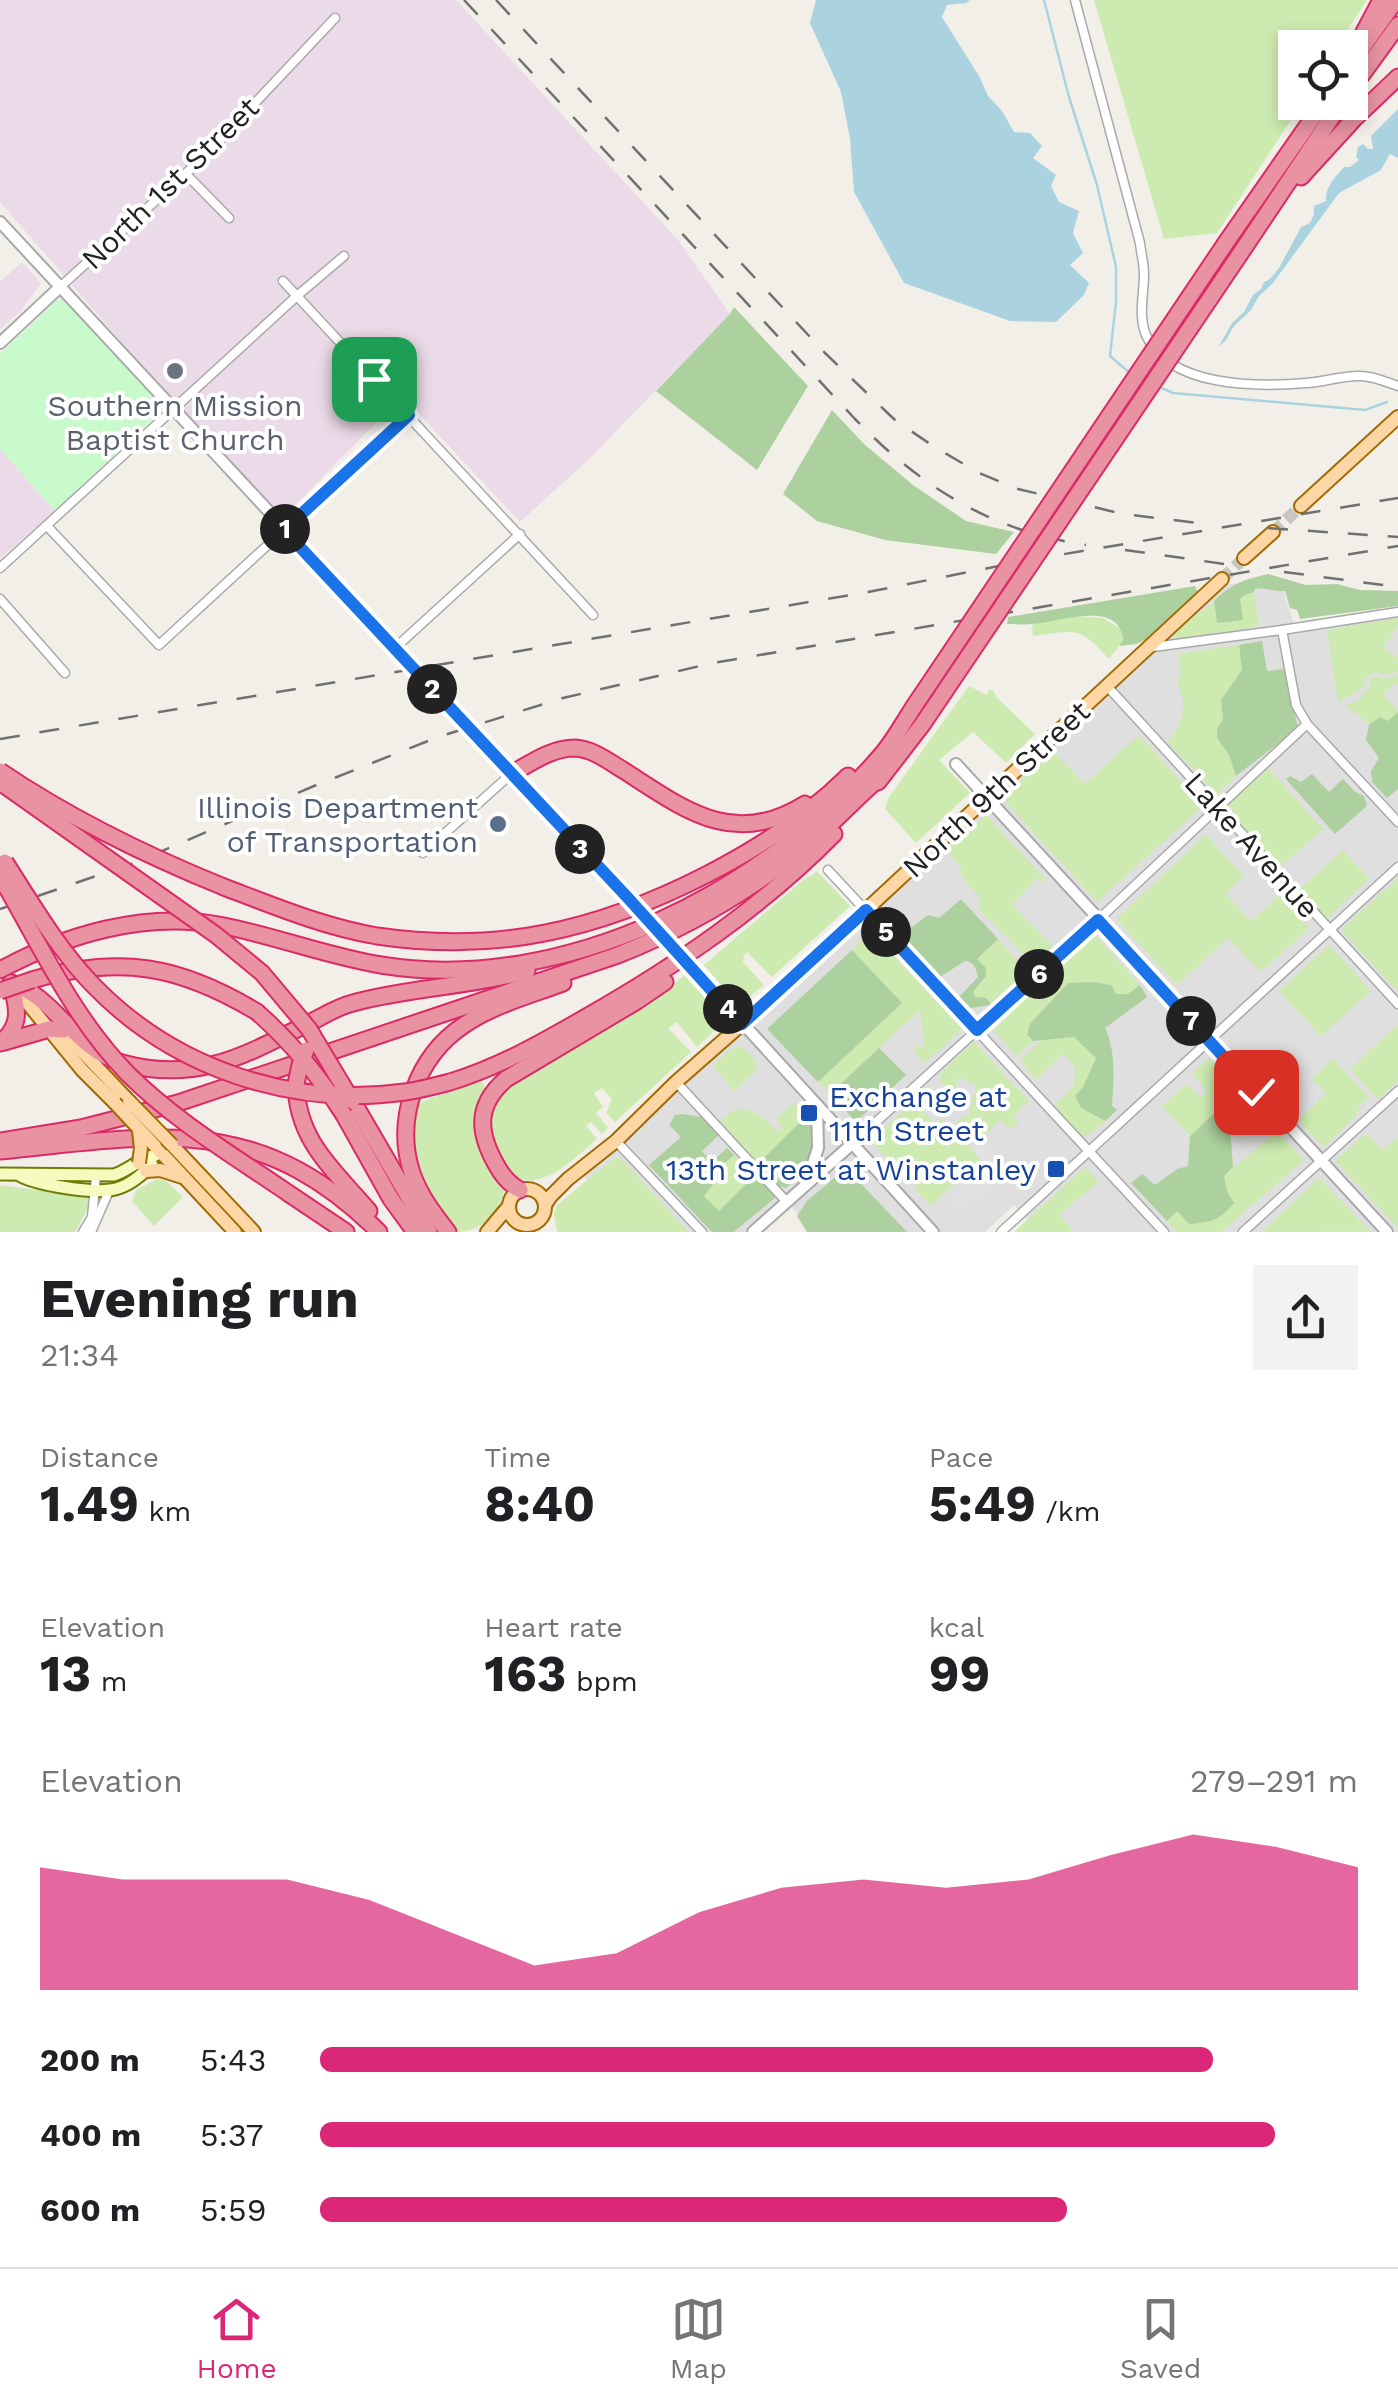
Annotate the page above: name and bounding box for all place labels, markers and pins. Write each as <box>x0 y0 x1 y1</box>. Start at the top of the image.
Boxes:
pin <box>332 337 417 422</box>
marker: Southern Mission Baptist Church <box>164 360 186 382</box>
place label: Southern Mission Baptist Church <box>48 388 303 457</box>
pin: 1 <box>260 504 310 554</box>
pin: 2 <box>407 664 457 714</box>
place label: Illinois Department of Transportation <box>197 790 478 859</box>
marker: Illinois Department of Transportation <box>487 813 509 835</box>
pin: 3 <box>555 824 605 874</box>
pin: 5 <box>861 907 911 957</box>
pin: 6 <box>1014 949 1064 999</box>
pin: 4 <box>703 984 753 1034</box>
pin: 7 <box>1166 996 1216 1046</box>
pin <box>1214 1050 1299 1135</box>
place label: Exchange at 11th Street <box>829 1079 1007 1148</box>
marker: Exchange at 11th Street <box>798 1102 820 1124</box>
place label: 13th Street at Winstanley <box>666 1152 1037 1187</box>
marker: 13th Street at Winstanley <box>1045 1158 1067 1180</box>

